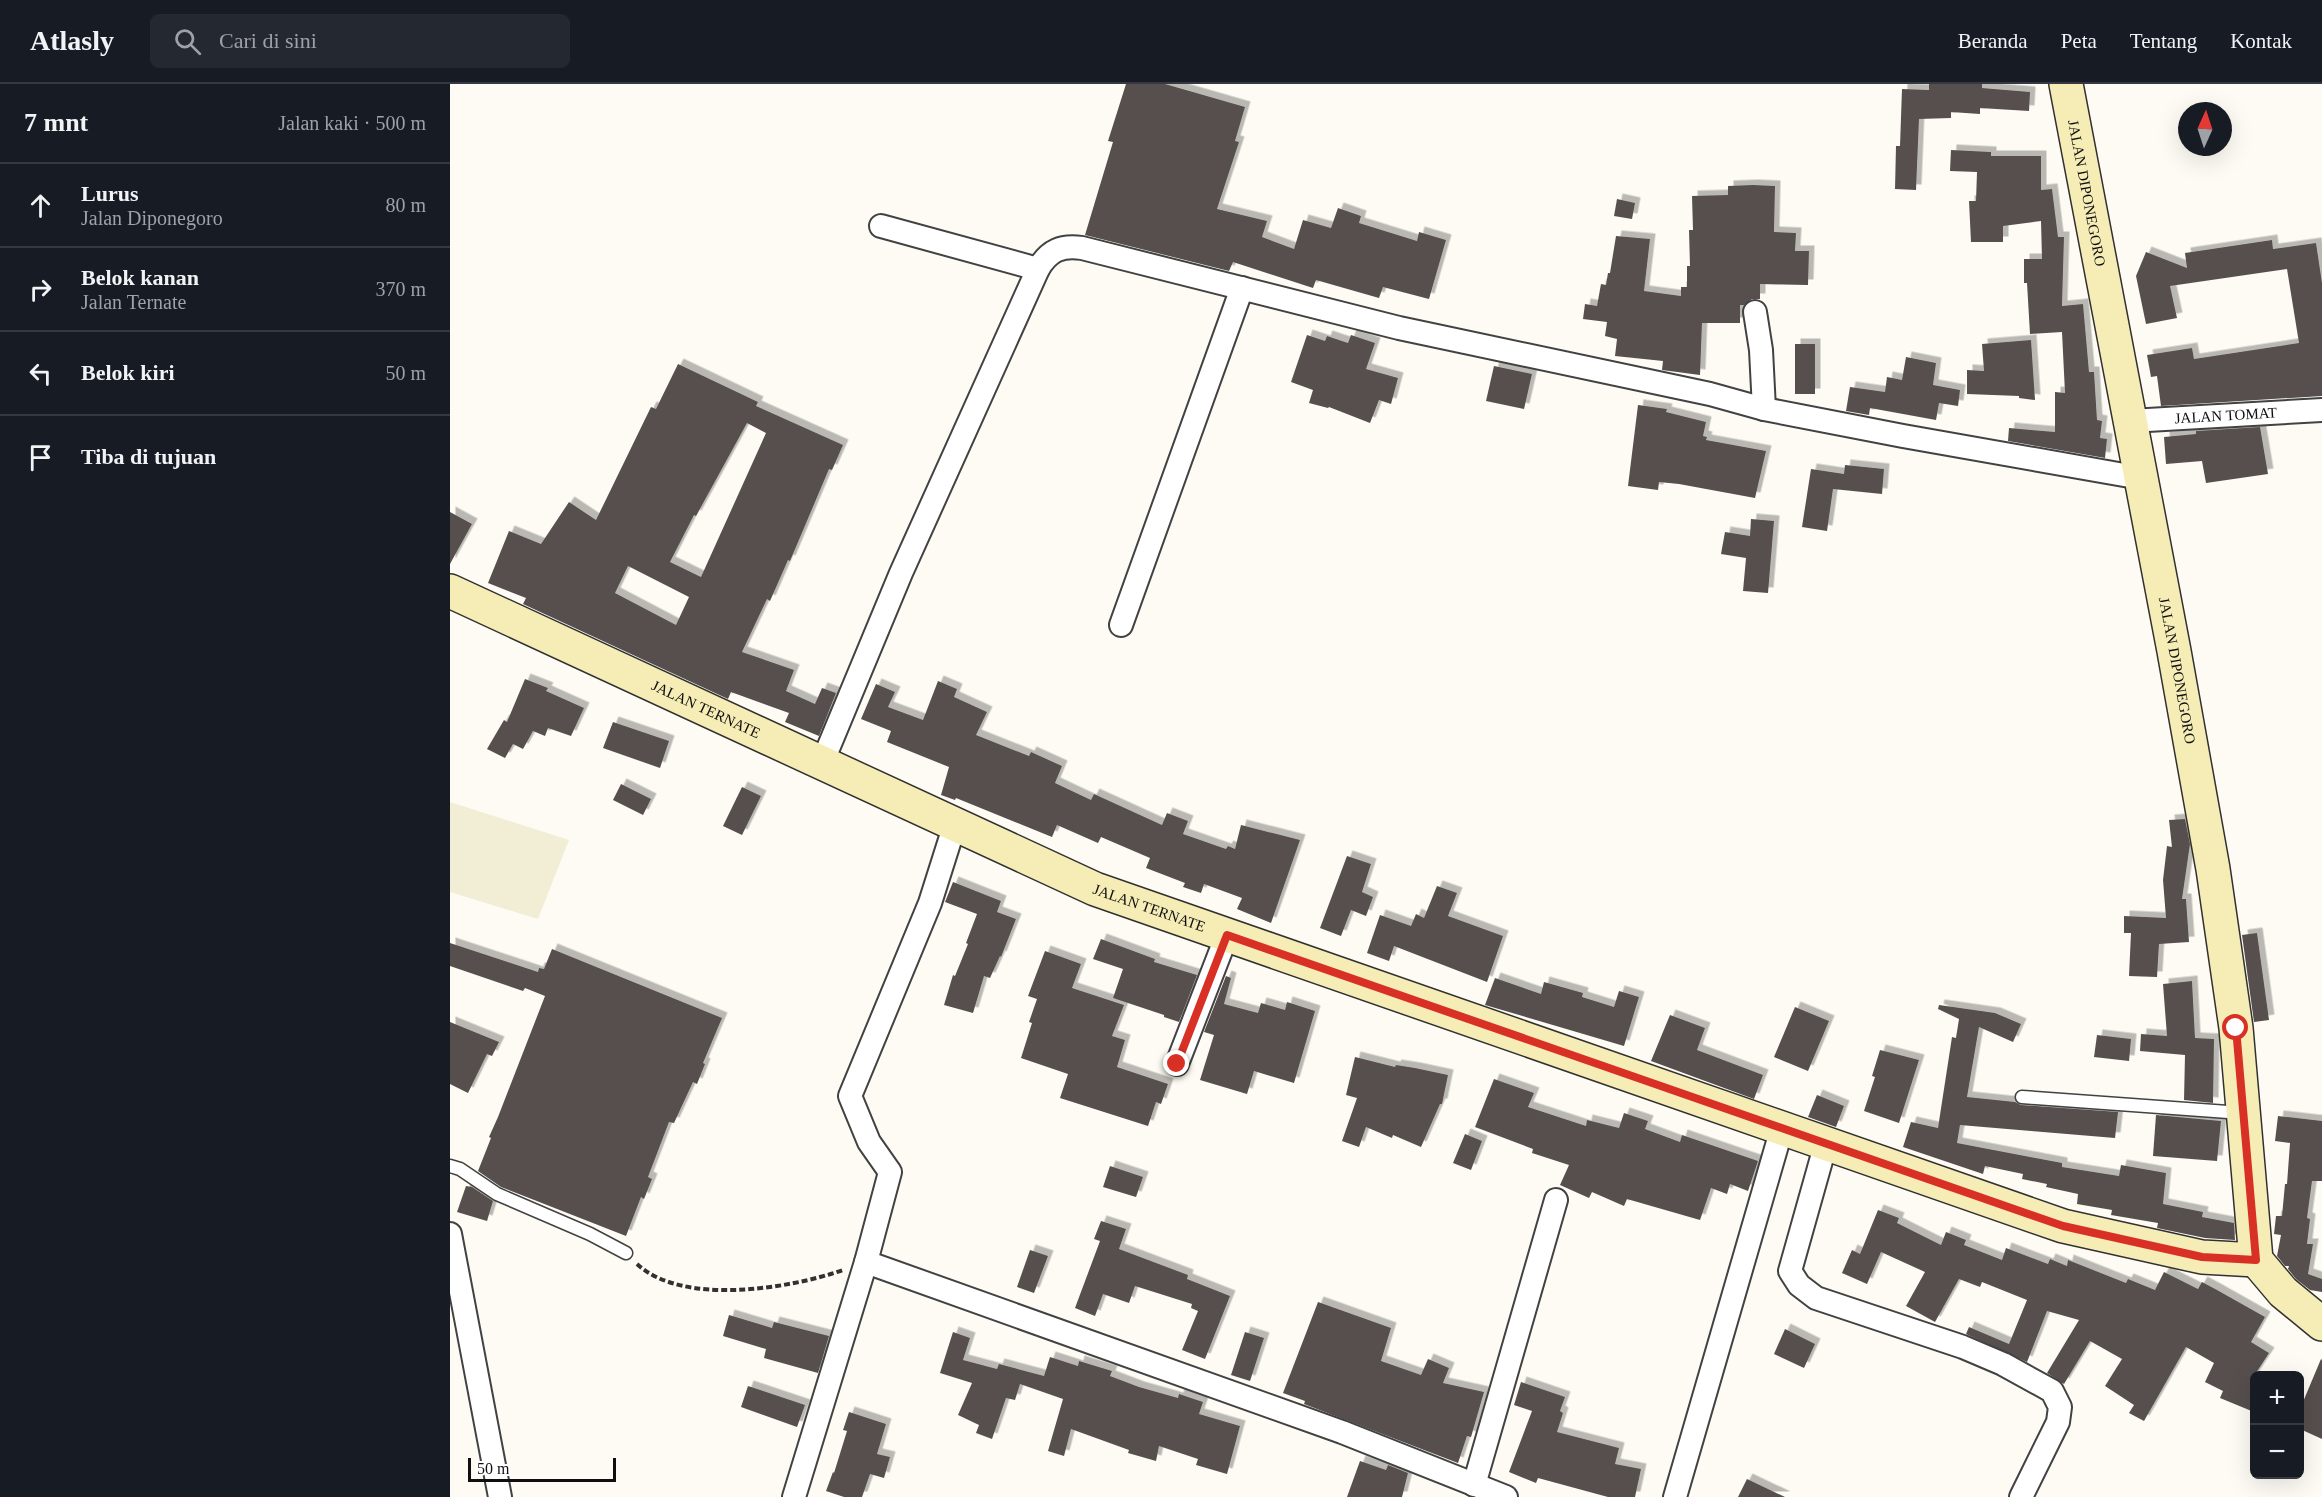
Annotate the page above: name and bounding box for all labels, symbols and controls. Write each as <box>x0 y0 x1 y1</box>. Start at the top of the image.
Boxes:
search box <box>150 14 570 68</box>
text: Atlasly <box>30 25 114 56</box>
icon: search <box>171 25 204 58</box>
text: Cari di sini <box>219 28 317 53</box>
text: Beranda <box>1958 29 2028 53</box>
text: Peta <box>2061 29 2097 53</box>
text: Tentang <box>2130 29 2197 53</box>
text: Kontak <box>2230 29 2292 53</box>
north arrow <box>2178 102 2232 156</box>
text: 7 mnt <box>24 108 88 137</box>
text: Jalan kaki · 500 m <box>278 112 426 134</box>
street label: JALAN DIPONEGORO <box>2065 118 2109 268</box>
text: Lurus <box>81 181 138 206</box>
icon: ahead <box>24 189 57 222</box>
text: 80 m <box>385 194 426 216</box>
text: Jalan Diponegoro <box>81 207 223 229</box>
text: Belok kanan <box>81 265 199 290</box>
icon: right <box>24 273 57 306</box>
text: 370 m <box>375 278 426 300</box>
text: Jalan Ternate <box>81 291 186 313</box>
icon: left <box>24 357 57 390</box>
text: Belok kiri <box>81 360 175 385</box>
text: 50 m <box>385 362 426 384</box>
street label: JALAN TOMAT <box>2174 405 2277 426</box>
icon: arrive <box>24 441 57 474</box>
text: Tiba di tujuan <box>81 444 216 469</box>
street label: JALAN DIPONEGORO <box>2156 596 2199 745</box>
street label: JALAN TERNATE <box>649 677 763 741</box>
street label: JALAN TERNATE <box>1091 881 1208 935</box>
route start <box>2222 1014 2248 1040</box>
route end <box>1163 1050 1189 1076</box>
map controls <box>2250 1371 2304 1479</box>
button: + <box>2250 1371 2304 1425</box>
button: − <box>2250 1425 2304 1479</box>
scale bar <box>468 1455 616 1482</box>
text: 50 m <box>477 1460 509 1477</box>

